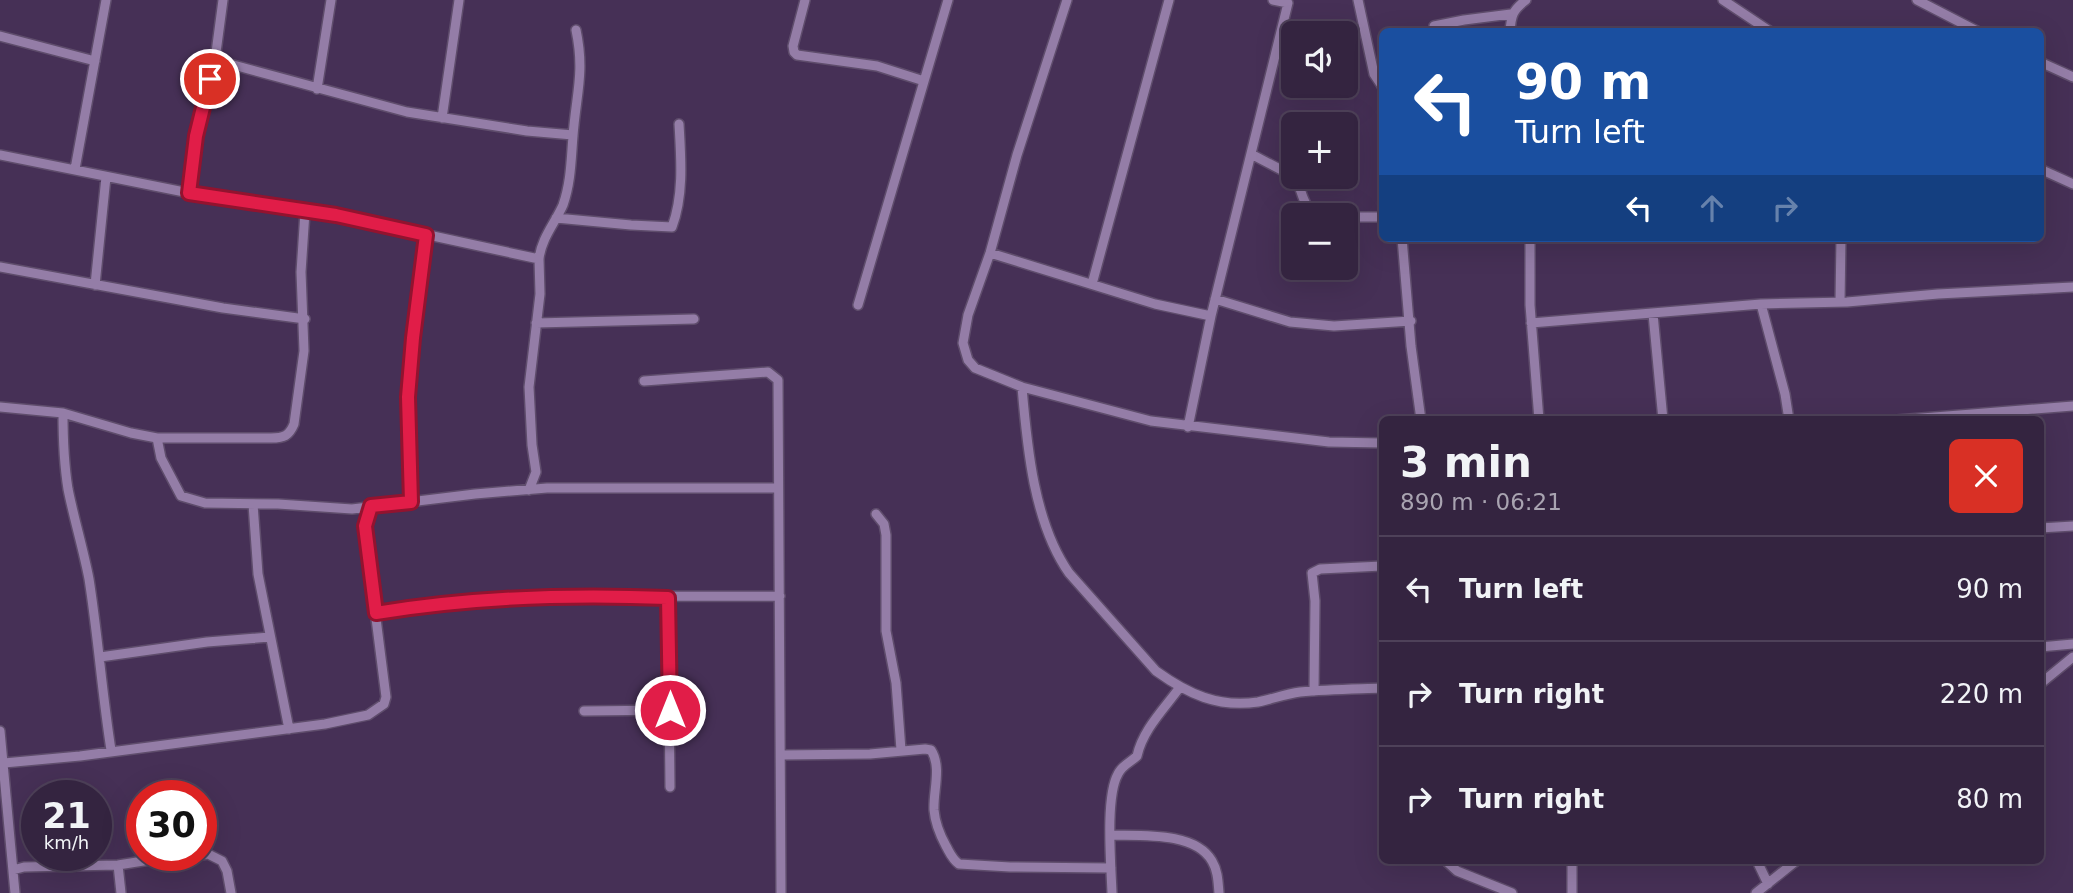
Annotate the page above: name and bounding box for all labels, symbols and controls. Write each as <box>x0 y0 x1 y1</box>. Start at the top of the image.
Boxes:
map controls <box>1281 21 1358 280</box>
button: sound <box>1281 21 1358 98</box>
pin <box>180 49 240 109</box>
text: 90 m <box>1515 54 1651 111</box>
icon: left <box>1400 56 1491 147</box>
icon: arrive <box>191 60 229 98</box>
button: + <box>1281 112 1358 189</box>
text: Turn left <box>1515 113 1645 151</box>
icon: left <box>1620 189 1658 227</box>
icon: ahead <box>1693 189 1731 227</box>
icon: right <box>1766 189 1804 227</box>
button: − <box>1281 203 1358 280</box>
text: 3 min <box>1400 438 1532 487</box>
button: close <box>1949 439 2023 513</box>
text: 890 m · 06:21 <box>1400 489 1562 515</box>
icon: left <box>1400 570 1438 608</box>
text: Turn left <box>1459 574 1583 604</box>
text: 90 m <box>1956 574 2023 604</box>
position arrow <box>633 673 707 747</box>
icon: right <box>1400 675 1438 713</box>
text: Turn right <box>1459 679 1604 709</box>
text: 220 m <box>1940 679 2023 709</box>
speed limit sign: 30 <box>126 780 217 871</box>
icon: right <box>1400 780 1438 818</box>
text: Turn right <box>1459 784 1604 814</box>
text: 80 m <box>1956 784 2023 814</box>
text: 21 <box>42 796 91 836</box>
text: km/h <box>44 832 89 853</box>

